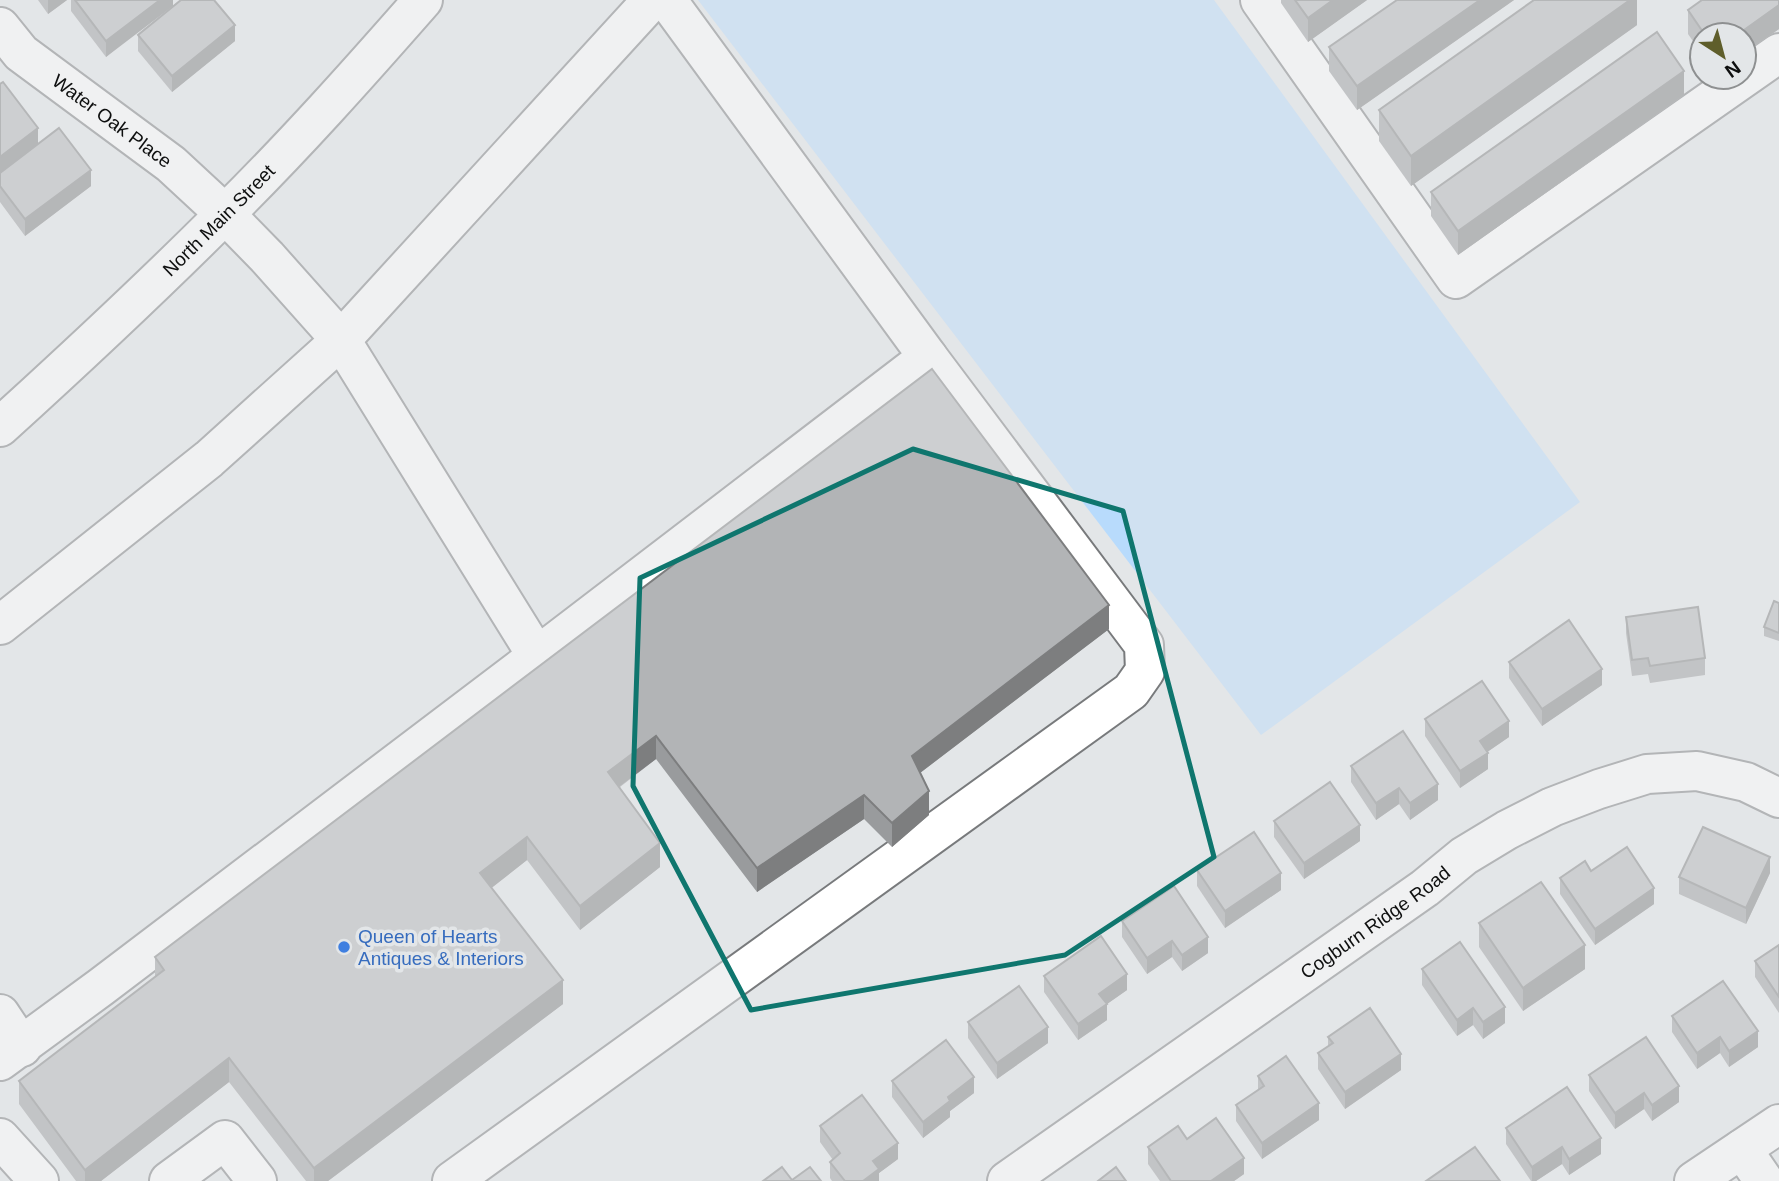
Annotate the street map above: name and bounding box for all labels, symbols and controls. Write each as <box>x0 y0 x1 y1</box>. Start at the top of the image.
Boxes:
north arrow <box>1688 21 1758 91</box>
text: N <box>1721 57 1744 82</box>
street label: Water Oak Place <box>49 70 176 172</box>
street label: North Main Street <box>158 159 279 280</box>
street label: Cogburn Ridge Road <box>1296 862 1454 983</box>
place label: Queen of Hearts Antiques & Interiors <box>358 926 524 969</box>
marker: Queen of Hearts Antiques & Interiors <box>336 939 352 955</box>

